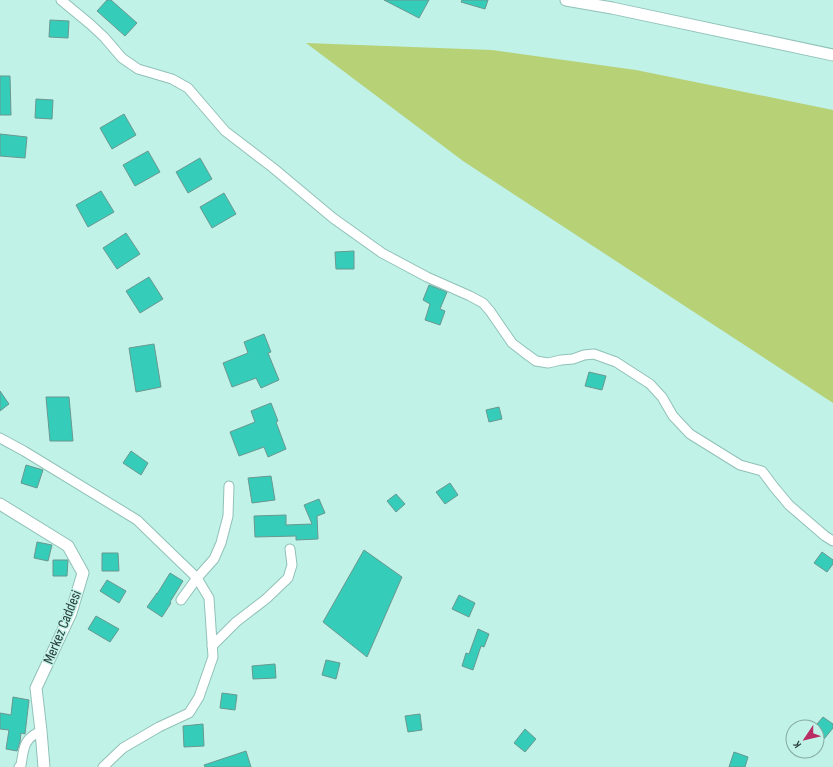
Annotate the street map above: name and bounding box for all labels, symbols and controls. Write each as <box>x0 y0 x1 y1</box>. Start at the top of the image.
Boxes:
street label: Merkez Caddesi <box>39 587 86 667</box>
north arrow <box>785 719 825 759</box>
text: K <box>790 738 804 750</box>

